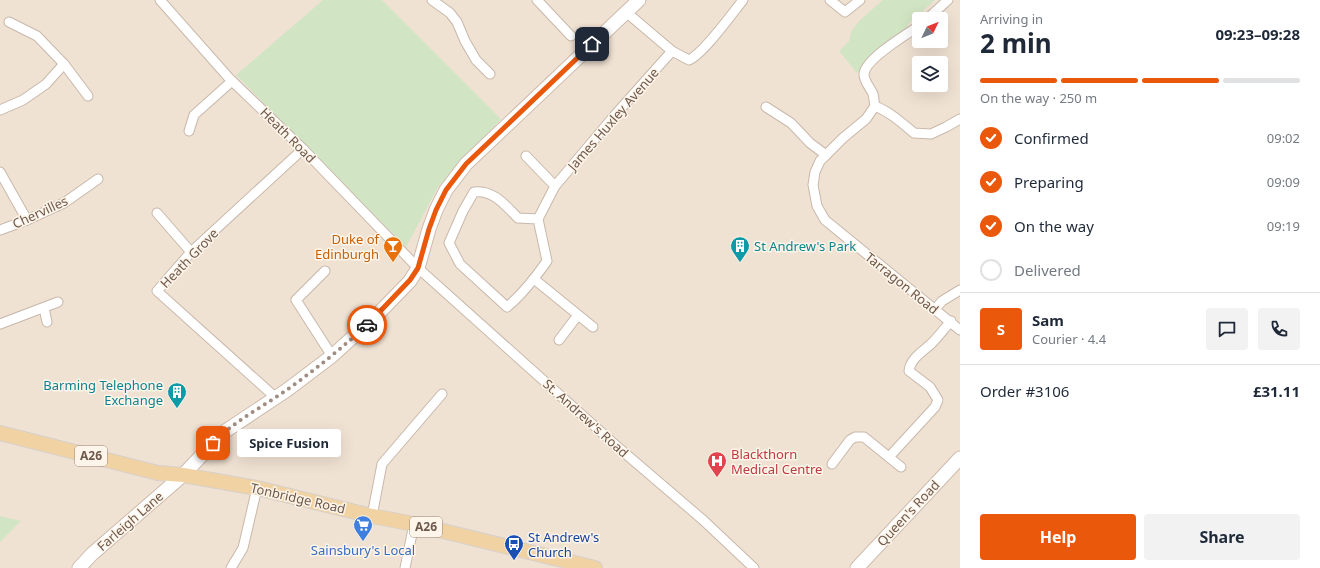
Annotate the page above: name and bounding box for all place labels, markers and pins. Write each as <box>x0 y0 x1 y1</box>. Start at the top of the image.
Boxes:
pin <box>575 27 609 61</box>
place label: Duke of Edinburgh <box>315 230 381 263</box>
bar icon: Duke of Edinburgh <box>382 235 404 263</box>
building icon: St Andrew's Park <box>729 235 751 263</box>
place label: St Andrew's Park <box>754 237 856 255</box>
place label: Barming Telephone Exchange <box>43 376 163 409</box>
building icon: Barming Telephone Exchange <box>166 381 188 409</box>
pin <box>196 426 230 460</box>
callout: Spice Fusion <box>237 429 341 457</box>
place label: Blackthorn Medical Centre <box>731 445 822 478</box>
hospital icon: Blackthorn Medical Centre <box>706 450 728 478</box>
supermarket icon: Sainsbury's Local <box>352 514 374 542</box>
place label: St Andrew's Church <box>528 528 599 561</box>
bus stop icon: St Andrew's Church <box>503 533 525 561</box>
place label: Sainsbury's Local <box>311 541 415 559</box>

